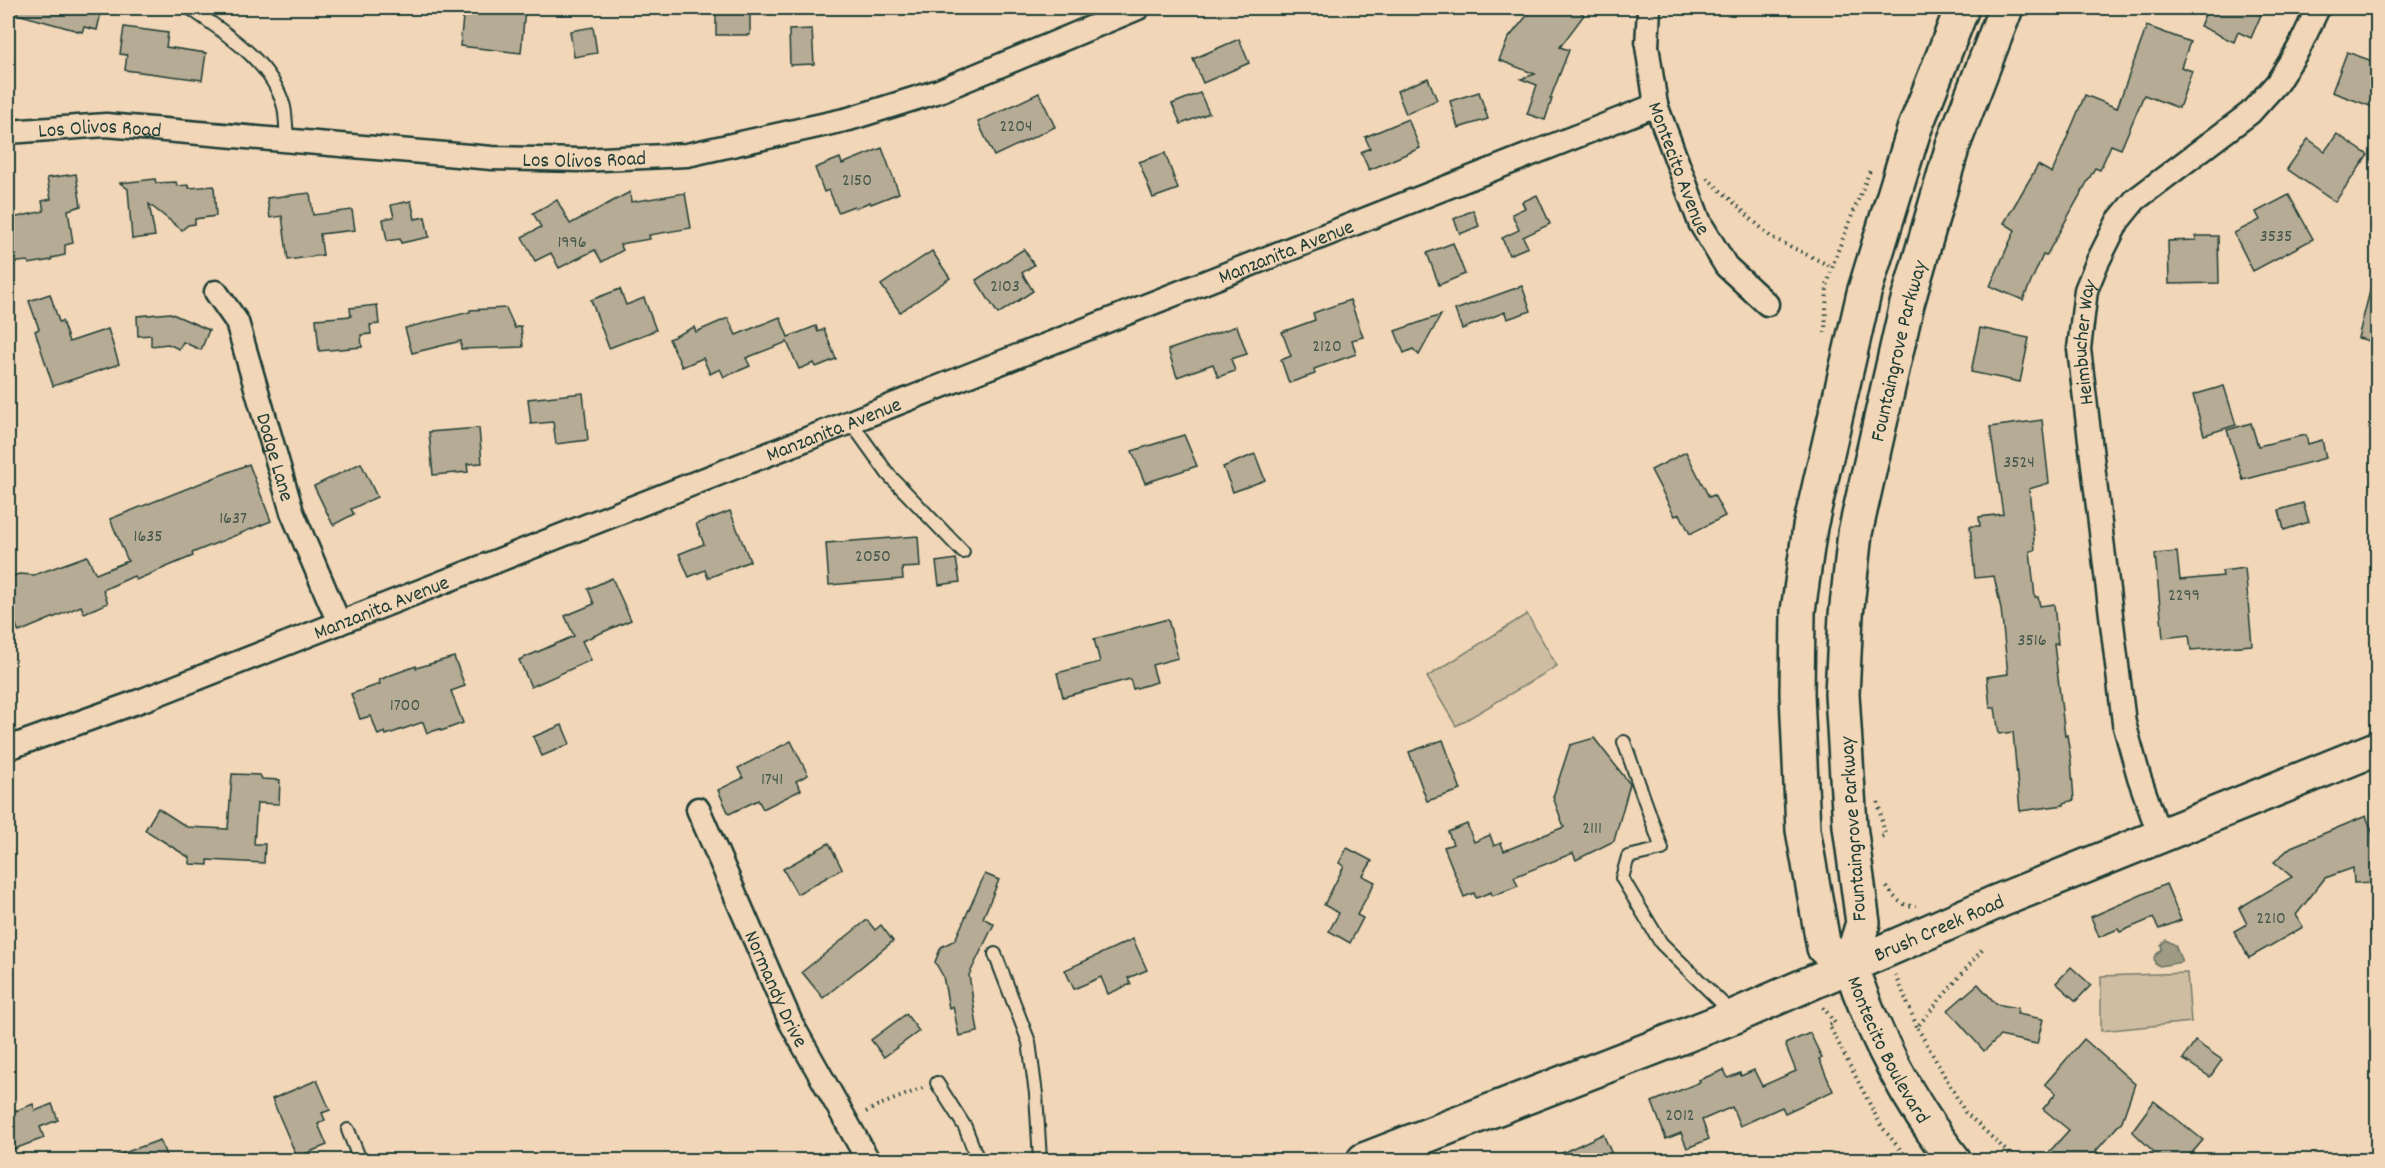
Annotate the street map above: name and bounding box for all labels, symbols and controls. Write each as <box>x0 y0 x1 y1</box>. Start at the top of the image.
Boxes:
street label: Montecito Avenue <box>1638 98 1716 242</box>
street label: Los Olivos Road <box>37 113 162 148</box>
house number: 2204 <box>999 115 1033 140</box>
street label: Los Olivos Road <box>522 145 647 178</box>
house number: 2150 <box>842 169 872 194</box>
street label: Manzanita Avenue <box>1215 213 1359 294</box>
house number: 3535 <box>2260 225 2292 250</box>
house number: 1996 <box>557 231 587 256</box>
street label: Fountaingrove Parkway <box>1864 257 1937 445</box>
house number: 2103 <box>990 275 1020 300</box>
street label: Heimbucher Way <box>2067 275 2107 407</box>
house number: 2120 <box>1312 335 1342 360</box>
street label: Manzanita Avenue <box>762 391 907 472</box>
street label: Dodge Lane <box>246 410 300 505</box>
house number: 3524 <box>2003 451 2035 476</box>
house number: 1637 <box>219 507 247 532</box>
house number: 1635 <box>133 525 163 550</box>
house number: 2050 <box>855 545 891 570</box>
street label: Manzanita Avenue <box>310 569 454 649</box>
house number: 2299 <box>2168 584 2200 609</box>
house number: 3516 <box>2017 629 2047 654</box>
house number: 1700 <box>390 694 420 719</box>
street label: Fountaingrove Parkway <box>1834 735 1876 922</box>
house number: 1741 <box>761 768 783 793</box>
house number: 2111 <box>1582 817 1602 842</box>
street label: Brush Creek Road <box>1870 888 2010 972</box>
house number: 2210 <box>2256 907 2286 932</box>
street label: Normandy Drive <box>735 927 814 1054</box>
street label: Montecito Boulevard <box>1837 972 1936 1131</box>
house number: 2012 <box>1665 1104 1695 1129</box>

